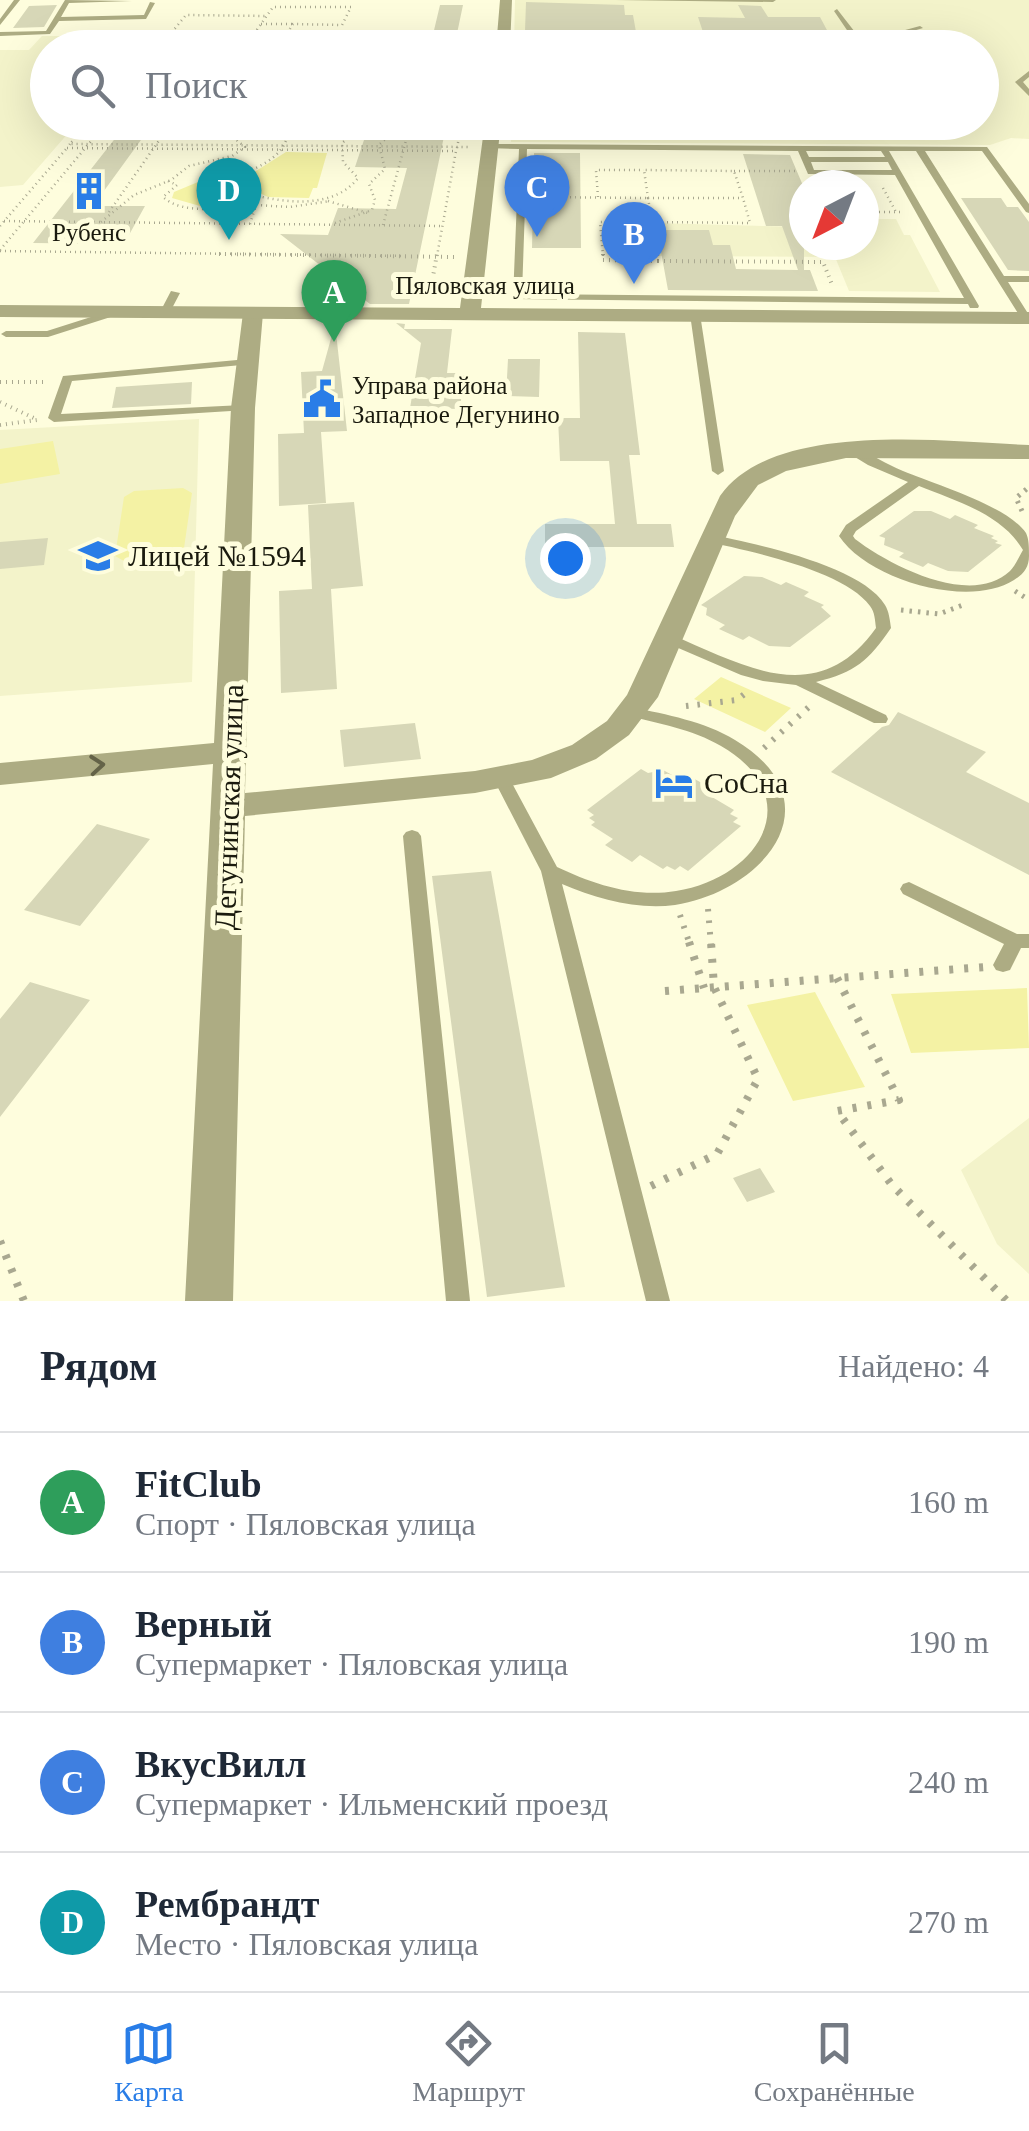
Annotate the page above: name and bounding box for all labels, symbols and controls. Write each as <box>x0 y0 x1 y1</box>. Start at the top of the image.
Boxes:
search box <box>30 30 999 140</box>
icon: search <box>65 58 120 113</box>
text: Поиск <box>145 64 247 106</box>
pin: C <box>504 154 570 237</box>
pin: D <box>196 158 262 240</box>
building icon: Рубенс <box>68 170 110 212</box>
north arrow <box>789 170 879 260</box>
pin: B <box>602 202 666 284</box>
place label: Рубенс <box>52 219 126 246</box>
pin: A <box>302 260 366 342</box>
street label: Пяловская улица <box>395 272 575 299</box>
place label: Управа района Западное Дегунино <box>352 372 560 428</box>
public building icon: Управа района Западное Дегунино <box>301 378 343 420</box>
your location <box>540 533 591 584</box>
school or university icon: Лицей №1594 <box>77 535 119 577</box>
place label: Лицей №1594 <box>128 539 306 572</box>
street label: Дегунинская улица <box>208 684 249 930</box>
one-way arrow <box>89 755 105 776</box>
hotel icon: СоСна <box>653 762 695 804</box>
place label: СоСна <box>704 766 788 799</box>
text: Рядом <box>40 1343 157 1389</box>
text: Найдено: 4 <box>838 1348 989 1384</box>
text: FitClub <box>135 1463 262 1505</box>
text: A <box>61 1484 84 1520</box>
text: 160 m <box>908 1484 989 1520</box>
text: Спорт · Пяловская улица <box>135 1506 476 1542</box>
text: Верный <box>135 1603 272 1645</box>
text: B <box>62 1624 83 1660</box>
text: 190 m <box>908 1624 989 1660</box>
text: Супермаркет · Пяловская улица <box>135 1646 568 1682</box>
text: ВкусВилл <box>135 1743 306 1785</box>
text: C <box>61 1764 84 1800</box>
text: 240 m <box>908 1764 989 1800</box>
text: Супермаркет · Ильменский проезд <box>135 1786 608 1822</box>
text: Рембрандт <box>135 1883 319 1925</box>
text: D <box>61 1904 84 1940</box>
text: 270 m <box>908 1904 989 1940</box>
text: Место · Пяловская улица <box>135 1926 478 1962</box>
tab: Карта <box>114 2016 184 2108</box>
tab: Маршрут <box>412 2016 525 2108</box>
tab: Сохранённые <box>754 2016 915 2108</box>

